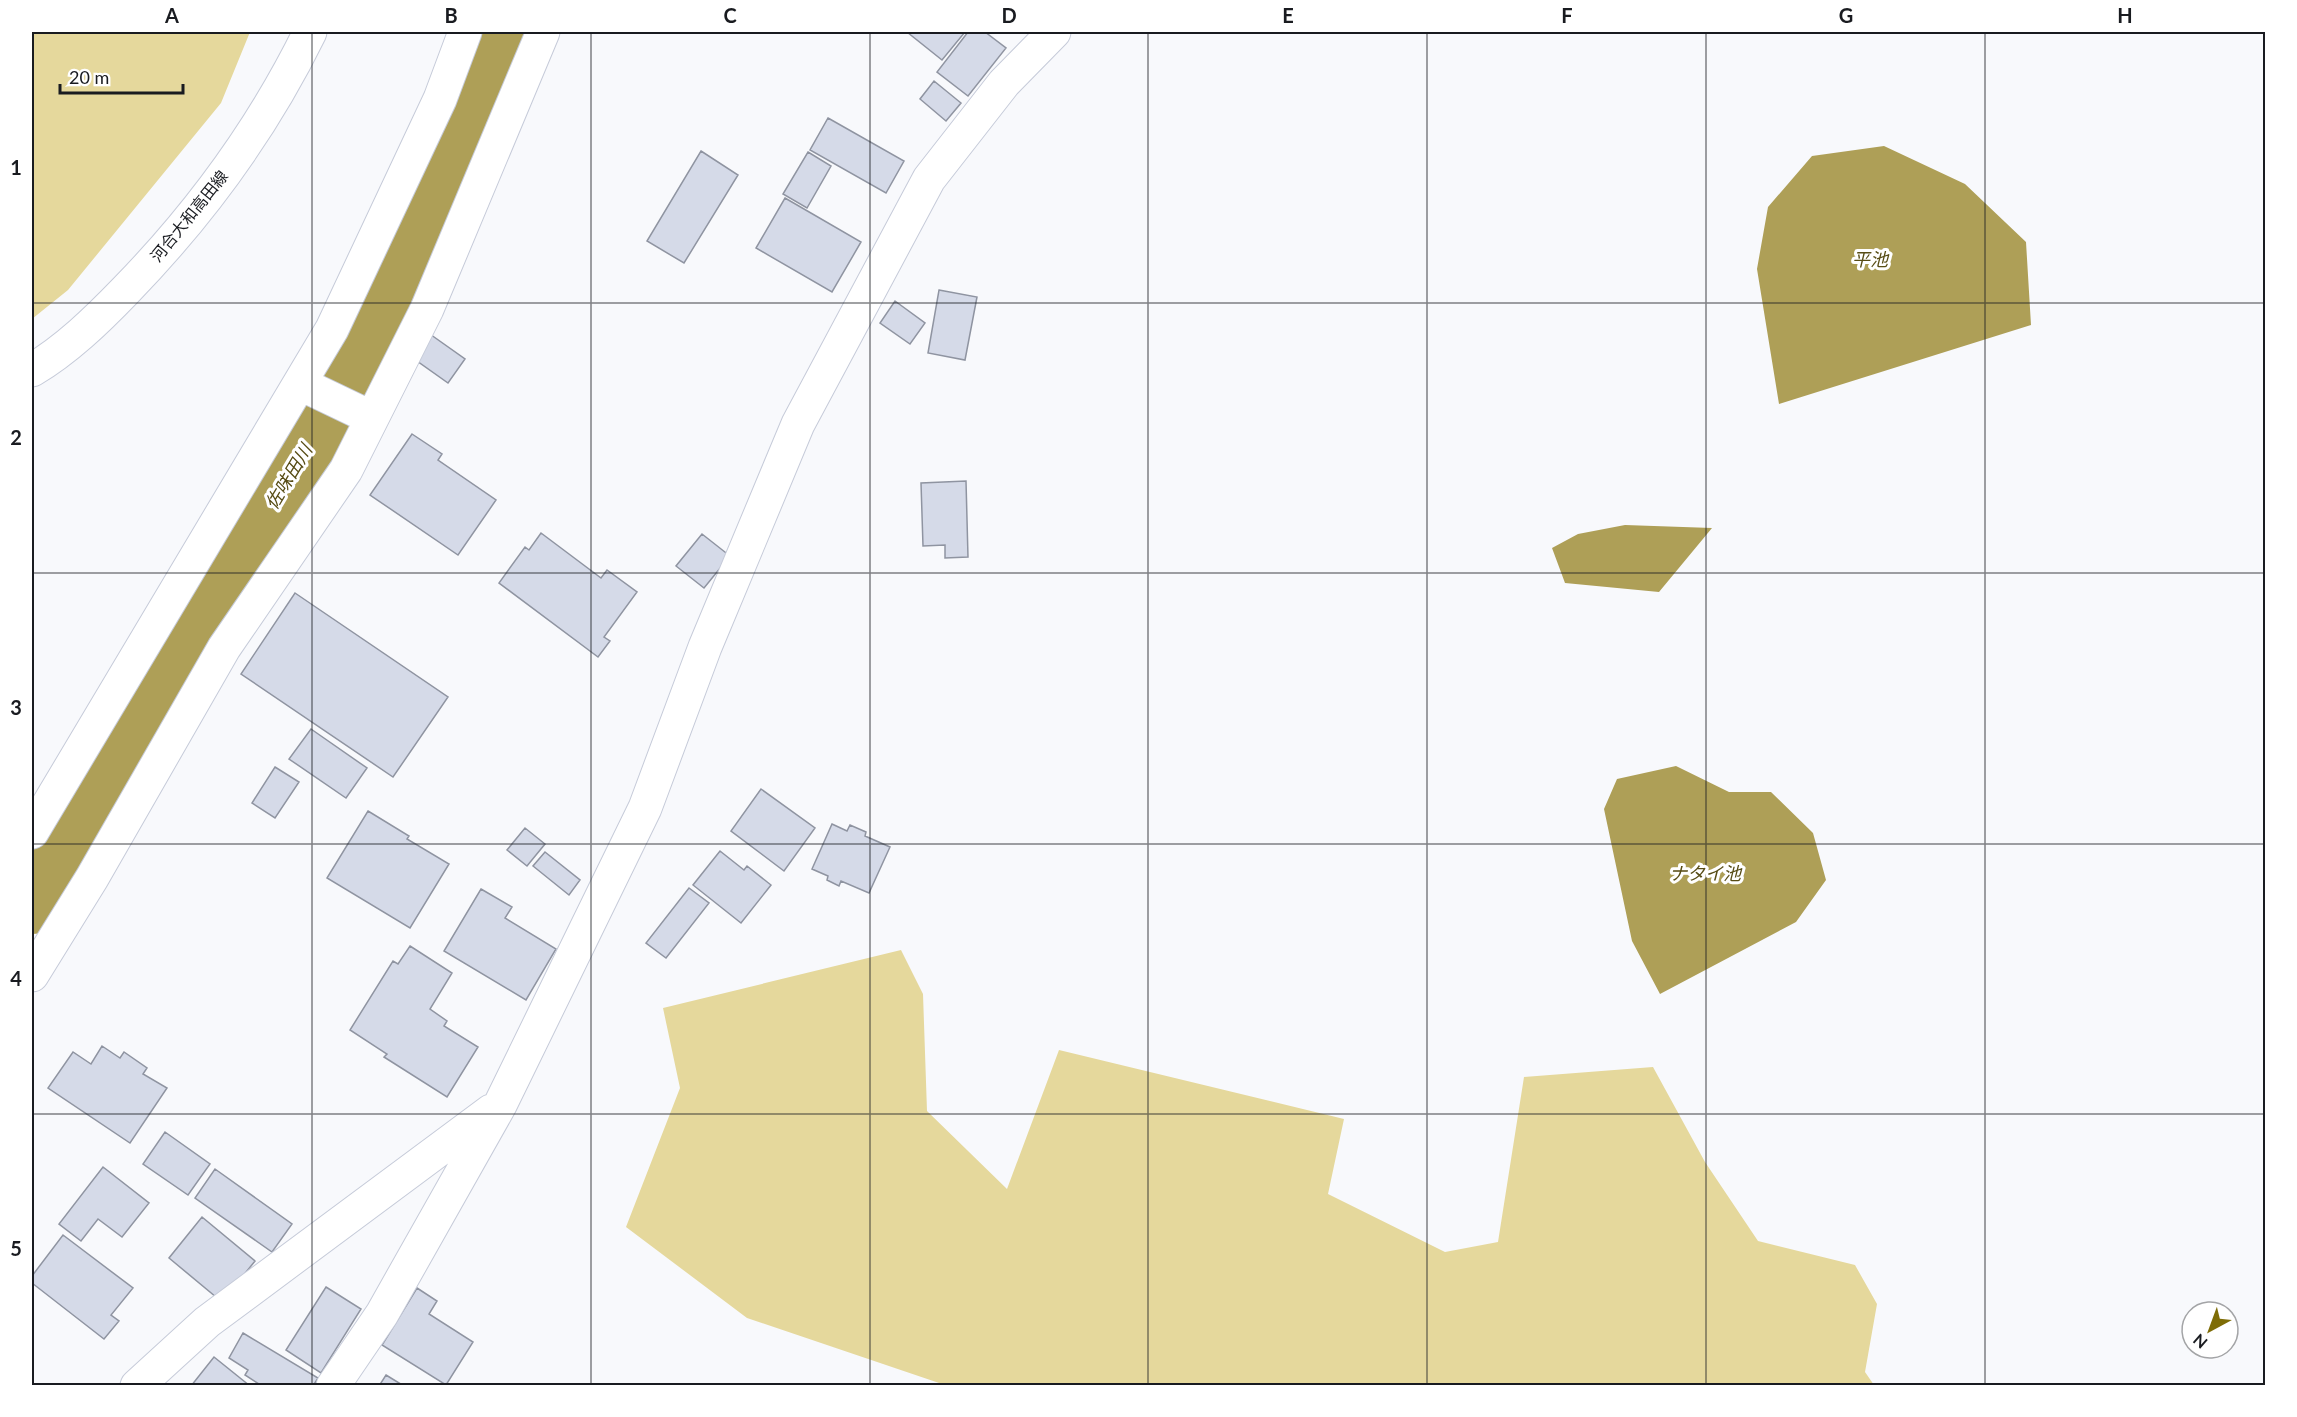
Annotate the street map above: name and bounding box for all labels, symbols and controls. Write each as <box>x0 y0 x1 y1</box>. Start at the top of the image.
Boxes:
text: A <box>164 3 179 27</box>
text: B <box>444 3 458 27</box>
text: C <box>723 3 737 27</box>
text: D <box>1001 3 1017 27</box>
text: E <box>1282 3 1294 27</box>
text: F <box>1561 3 1573 27</box>
text: G <box>1839 3 1853 27</box>
text: H <box>2117 3 2133 27</box>
scale bar <box>60 57 183 95</box>
text: 20 m <box>69 66 109 88</box>
text: 1 <box>10 155 22 179</box>
street label: 河合大和高田線 <box>146 166 231 265</box>
water label: 平池 <box>1852 248 1890 270</box>
text: 2 <box>10 425 22 449</box>
water label: 佐味田川 <box>260 438 317 513</box>
text: 3 <box>10 695 22 719</box>
water label: ナタイ池 <box>1669 862 1743 884</box>
text: 4 <box>10 966 22 990</box>
text: 5 <box>10 1236 22 1260</box>
north arrow <box>2180 1300 2240 1360</box>
text: N <box>2189 1330 2211 1353</box>

